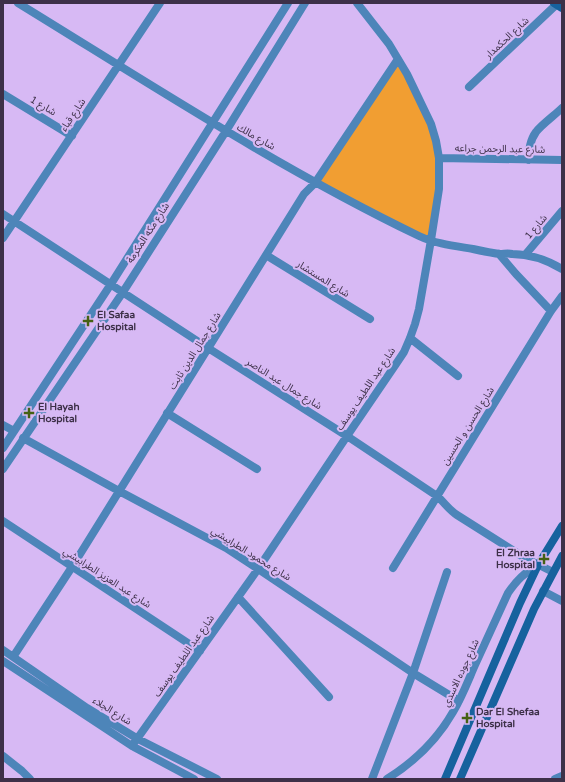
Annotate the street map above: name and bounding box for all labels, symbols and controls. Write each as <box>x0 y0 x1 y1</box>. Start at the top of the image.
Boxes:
street label: شارع الحكمدار <box>482 15 532 63</box>
street label: شارع 1 <box>27 94 58 119</box>
street label: شارع قباء <box>58 96 89 134</box>
street label: شارع مالك <box>234 121 277 154</box>
street label: شارع عبد الرحمن جراعه <box>455 142 545 157</box>
street label: شارع مكه المكرمة <box>124 201 173 266</box>
street label: شارع 1 <box>522 212 551 242</box>
street label: شارع المستشار <box>293 257 352 301</box>
place label: El Safaa Hospital <box>97 309 136 333</box>
street label: شارع جمال الدين ثابت <box>166 310 225 392</box>
marker: El Safaa Hospital <box>82 315 94 327</box>
street label: شارع عبد اللطيف يوسف <box>334 345 399 433</box>
street label: شارع جمال عبد الناصر <box>243 355 324 413</box>
street label: شارع الحسن و الحسين <box>439 385 498 468</box>
place label: El Hayah Hospital <box>38 401 80 425</box>
marker: El Hayah Hospital <box>23 407 35 419</box>
street label: شارع محمود الطرابيشي <box>208 525 293 585</box>
street label: شارع عبد العزيز الطرابيشي <box>60 545 153 612</box>
place label: El Zhraa Hospital <box>496 547 535 571</box>
marker: El Zhraa Hospital <box>538 553 550 565</box>
street label: شارع عبد اللطيف يوسف <box>151 613 218 700</box>
street label: شارع جوده الاسدي <box>440 637 483 709</box>
street label: شارع الجلاء <box>90 694 134 729</box>
place label: Dar El Shefaa Hospital <box>476 706 540 730</box>
marker: Dar El Shefaa Hospital <box>461 712 473 724</box>

